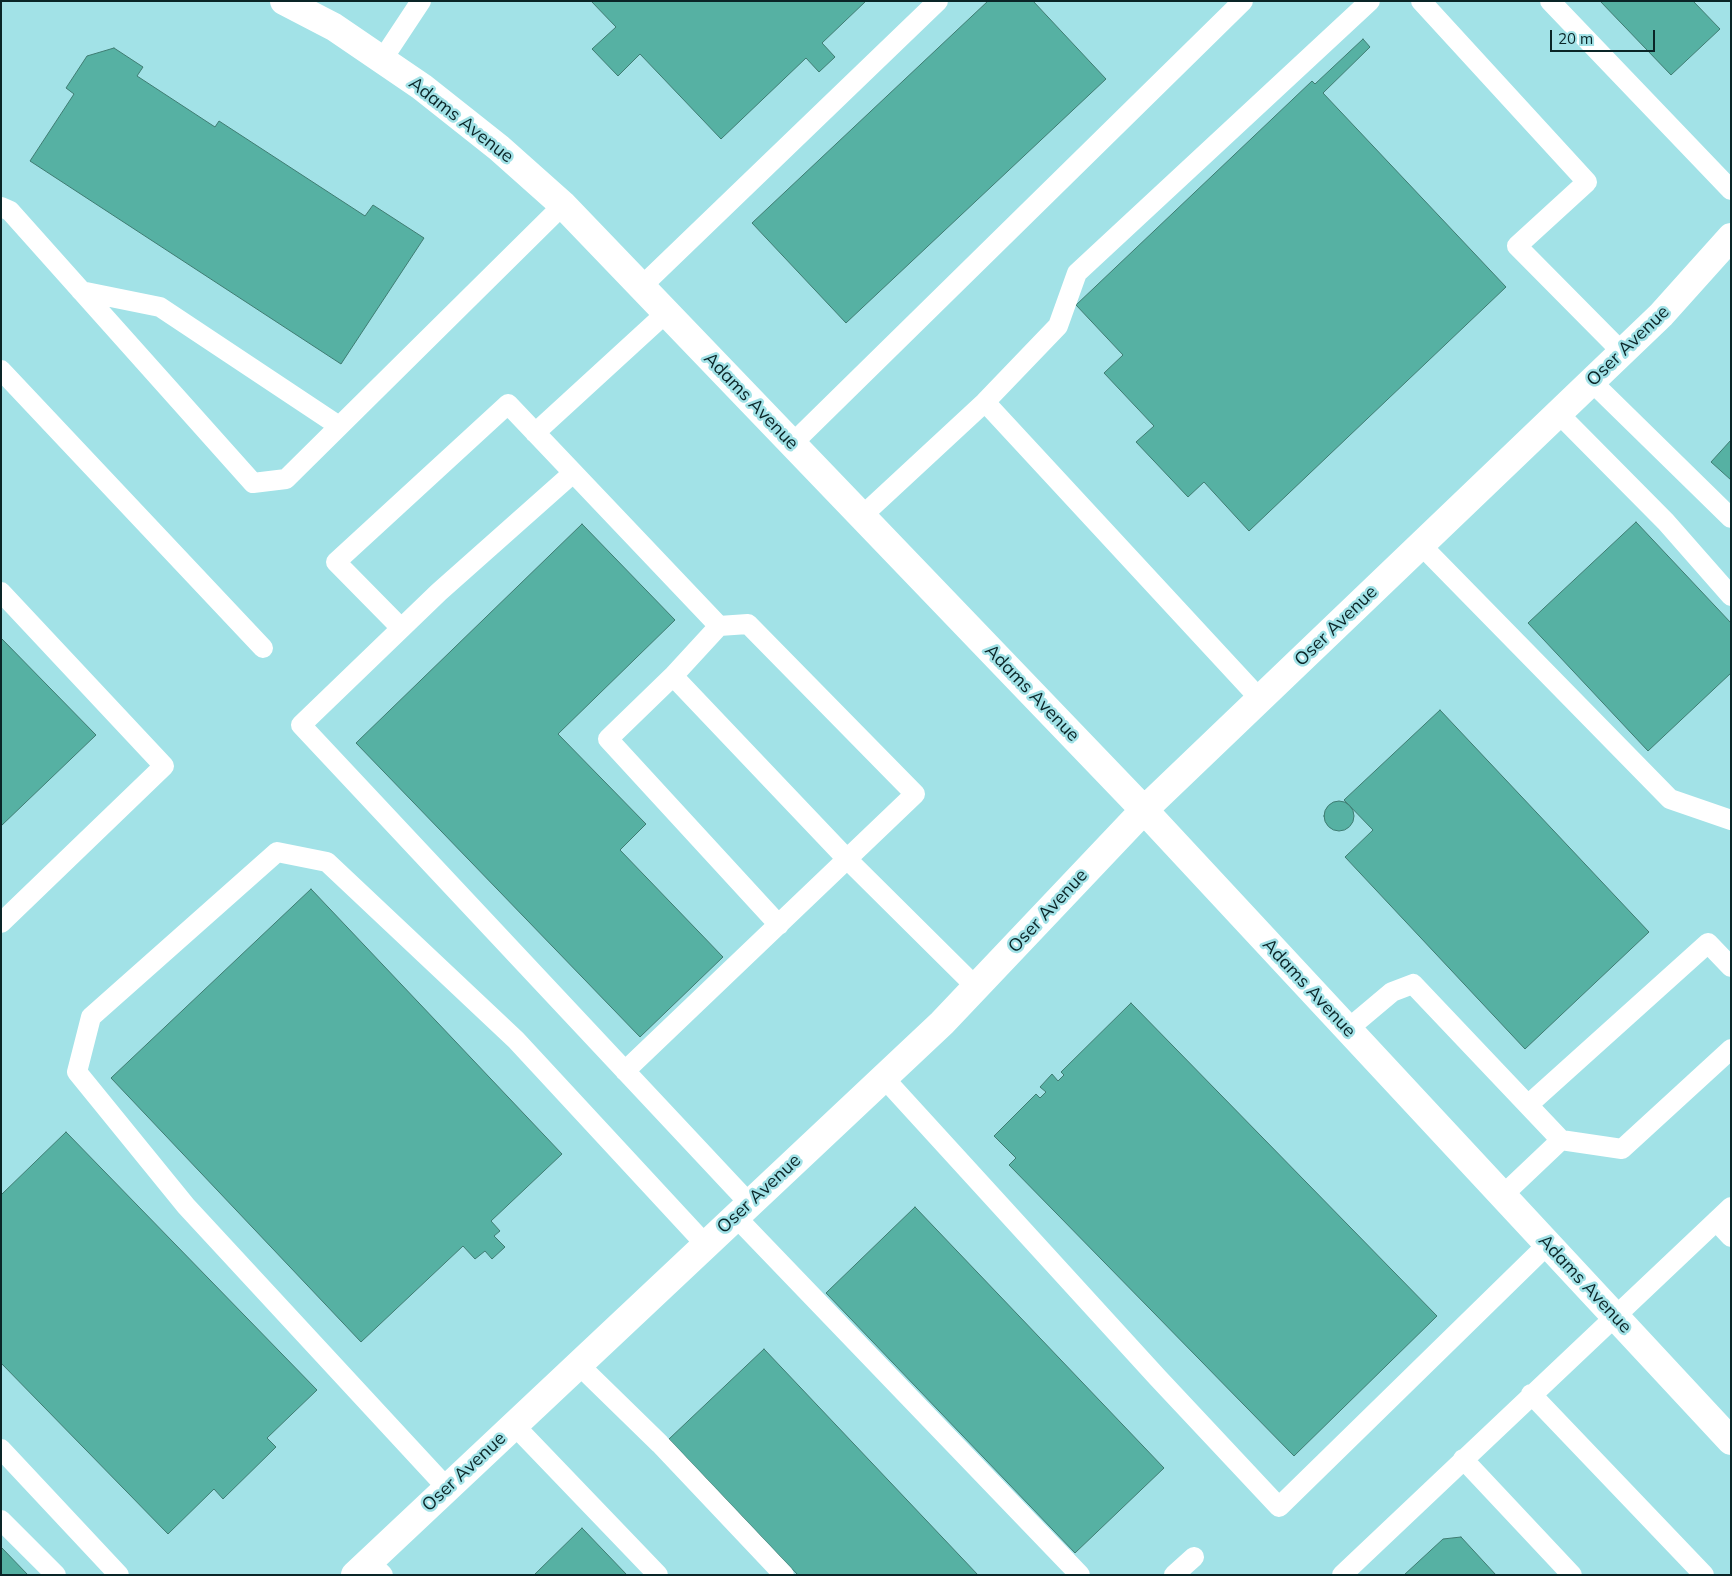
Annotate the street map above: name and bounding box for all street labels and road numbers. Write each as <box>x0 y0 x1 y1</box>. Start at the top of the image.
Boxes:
street label: Adams Avenue <box>404 72 518 168</box>
street label: Oser Avenue <box>1582 301 1674 391</box>
street label: Adams Avenue <box>699 348 803 454</box>
street label: Oser Avenue <box>1290 581 1382 671</box>
street label: Adams Avenue <box>980 640 1084 746</box>
street label: Oser Avenue <box>1004 865 1092 957</box>
street label: Adams Avenue <box>1258 934 1360 1042</box>
street label: Oser Avenue <box>713 1150 805 1238</box>
street label: Adams Avenue <box>1534 1230 1636 1338</box>
street label: Oser Avenue <box>418 1428 510 1516</box>

